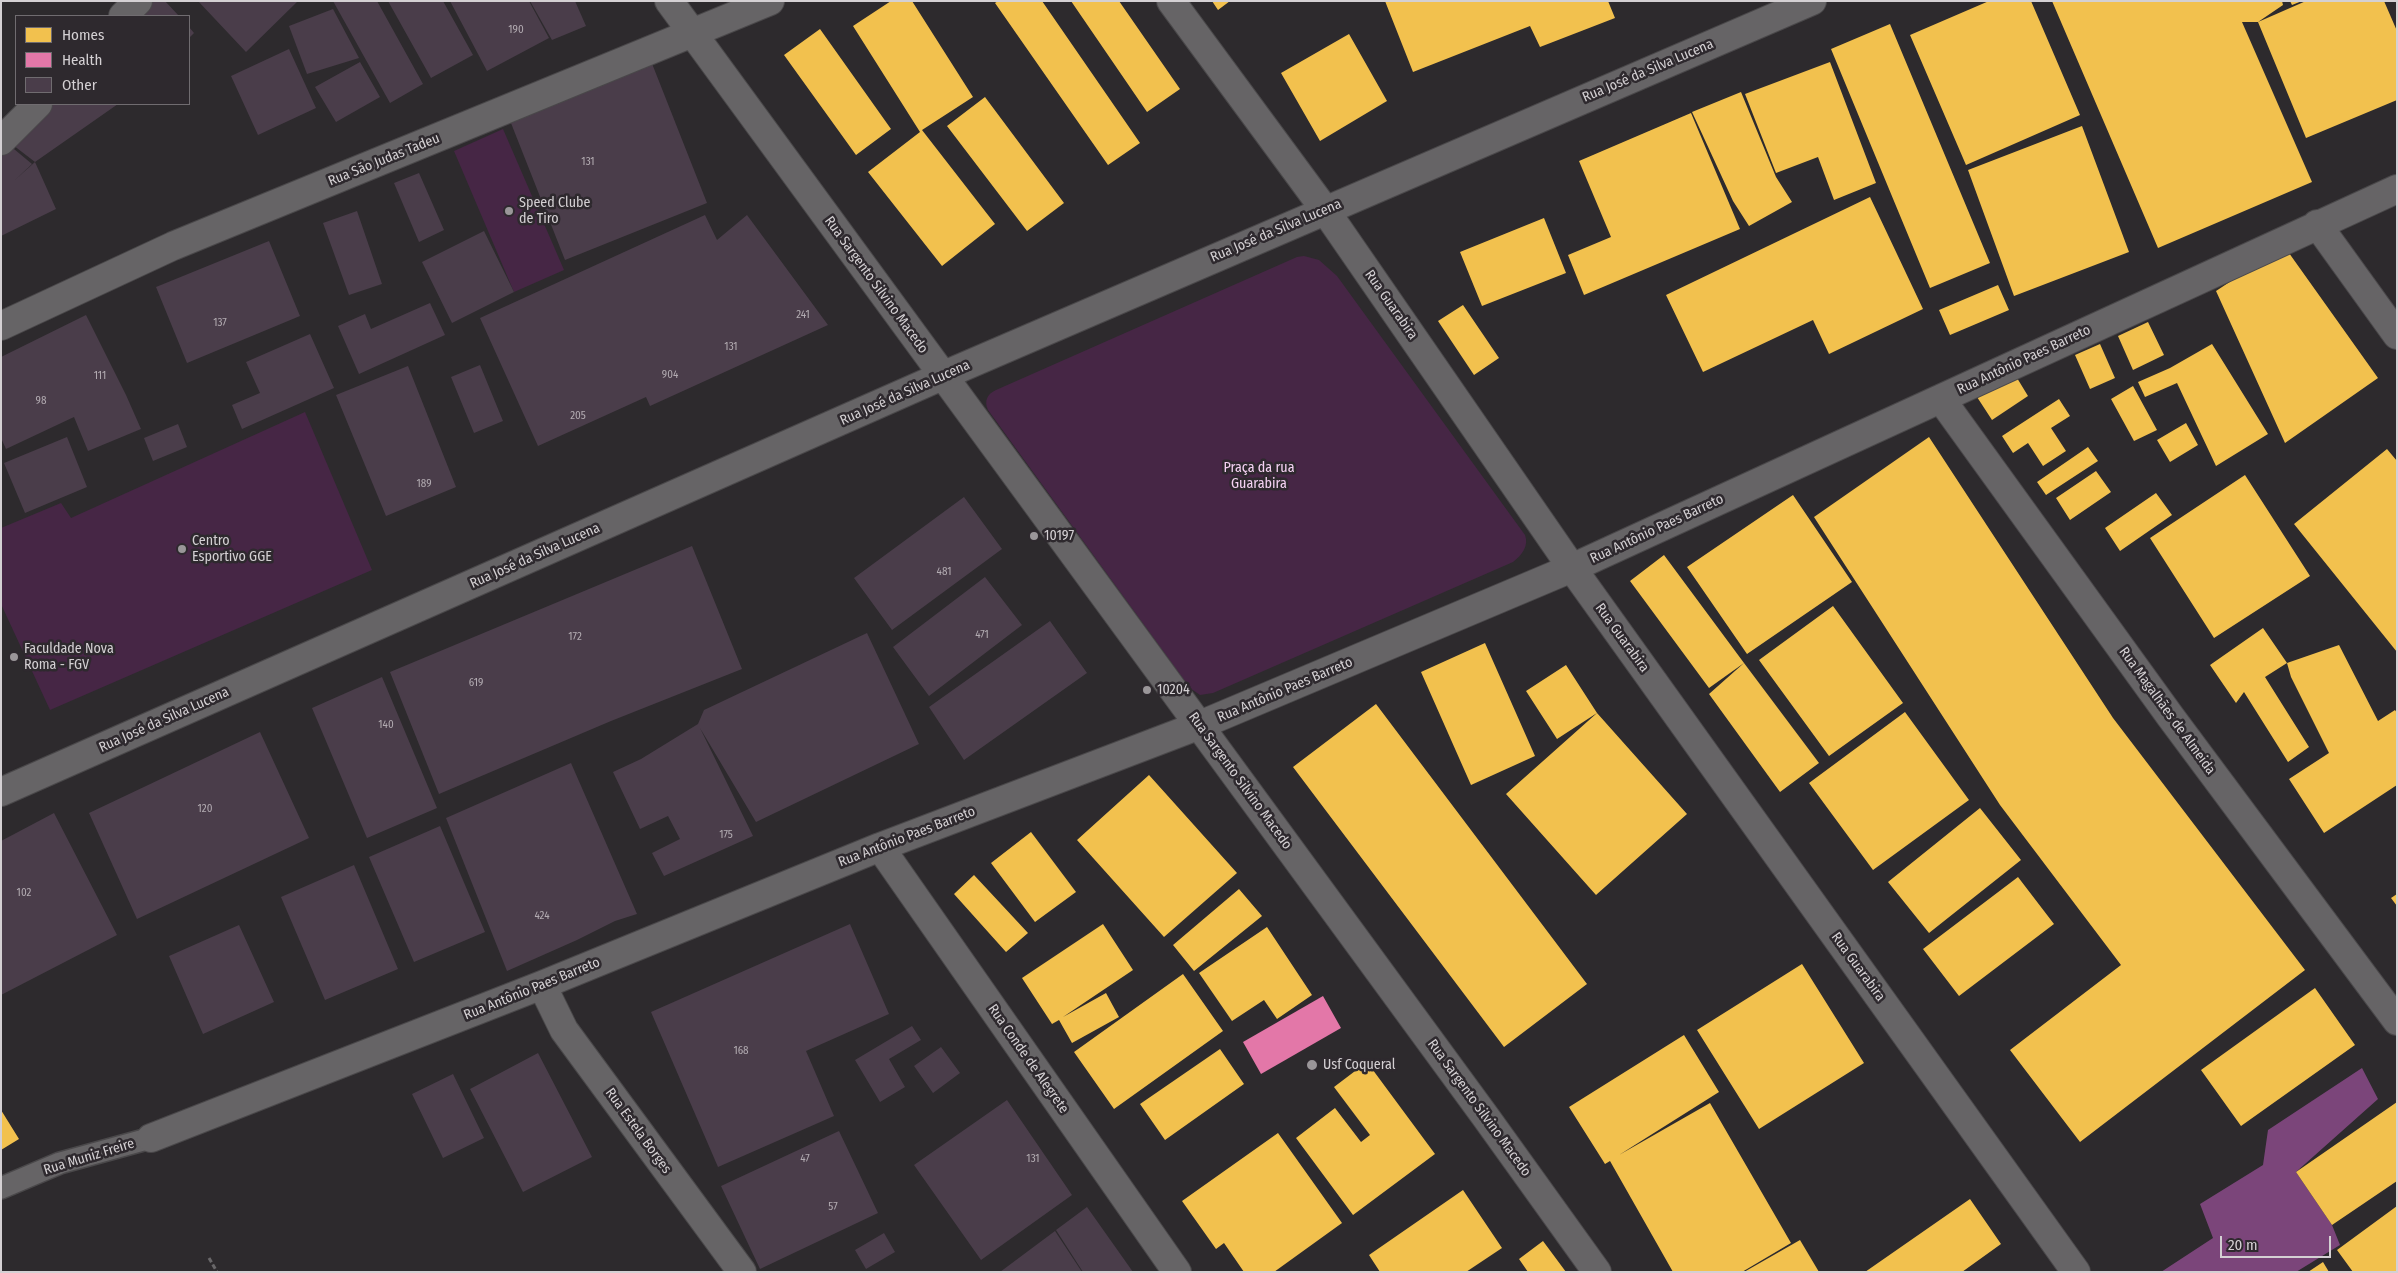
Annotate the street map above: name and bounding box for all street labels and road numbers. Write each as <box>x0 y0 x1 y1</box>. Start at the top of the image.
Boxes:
street label: Rua José da Silva Lucena <box>1580 36 1716 106</box>
street label: Rua São Judas Tadeu <box>326 130 442 190</box>
street label: Rua José da Silva Lucena <box>1208 196 1344 266</box>
street label: Rua Sargento Silvino Macedo <box>821 213 931 357</box>
street label: Rua Guarabira <box>1361 267 1421 343</box>
street label: Rua Antônio Paes Barreto <box>1955 322 2093 398</box>
street label: Rua José da Silva Lucena <box>837 357 973 429</box>
street label: Rua Antônio Paes Barreto <box>1588 491 1726 567</box>
street label: Rua José da Silva Lucena <box>467 520 603 592</box>
street label: Rua Guarabira <box>1591 600 1653 676</box>
street label: Rua Magalhães de Almeida <box>2115 644 2219 778</box>
street label: Rua Antônio Paes Barreto <box>1215 654 1355 726</box>
street label: Rua José da Silva Lucena <box>96 684 232 756</box>
street label: Rua Sargento Silvino Macedo <box>1185 709 1295 853</box>
street label: Rua Antônio Paes Barreto <box>836 803 978 871</box>
street label: Rua Guarabira <box>1827 929 1889 1005</box>
street label: Rua Antônio Paes Barreto <box>461 954 603 1024</box>
street label: Rua Conde de Alegrete <box>984 1001 1072 1117</box>
street label: Rua Sargento Silvino Macedo <box>1424 1036 1534 1180</box>
street label: Rua Estela Borges <box>601 1085 675 1177</box>
street label: Rua Muniz Freire <box>42 1135 136 1179</box>

